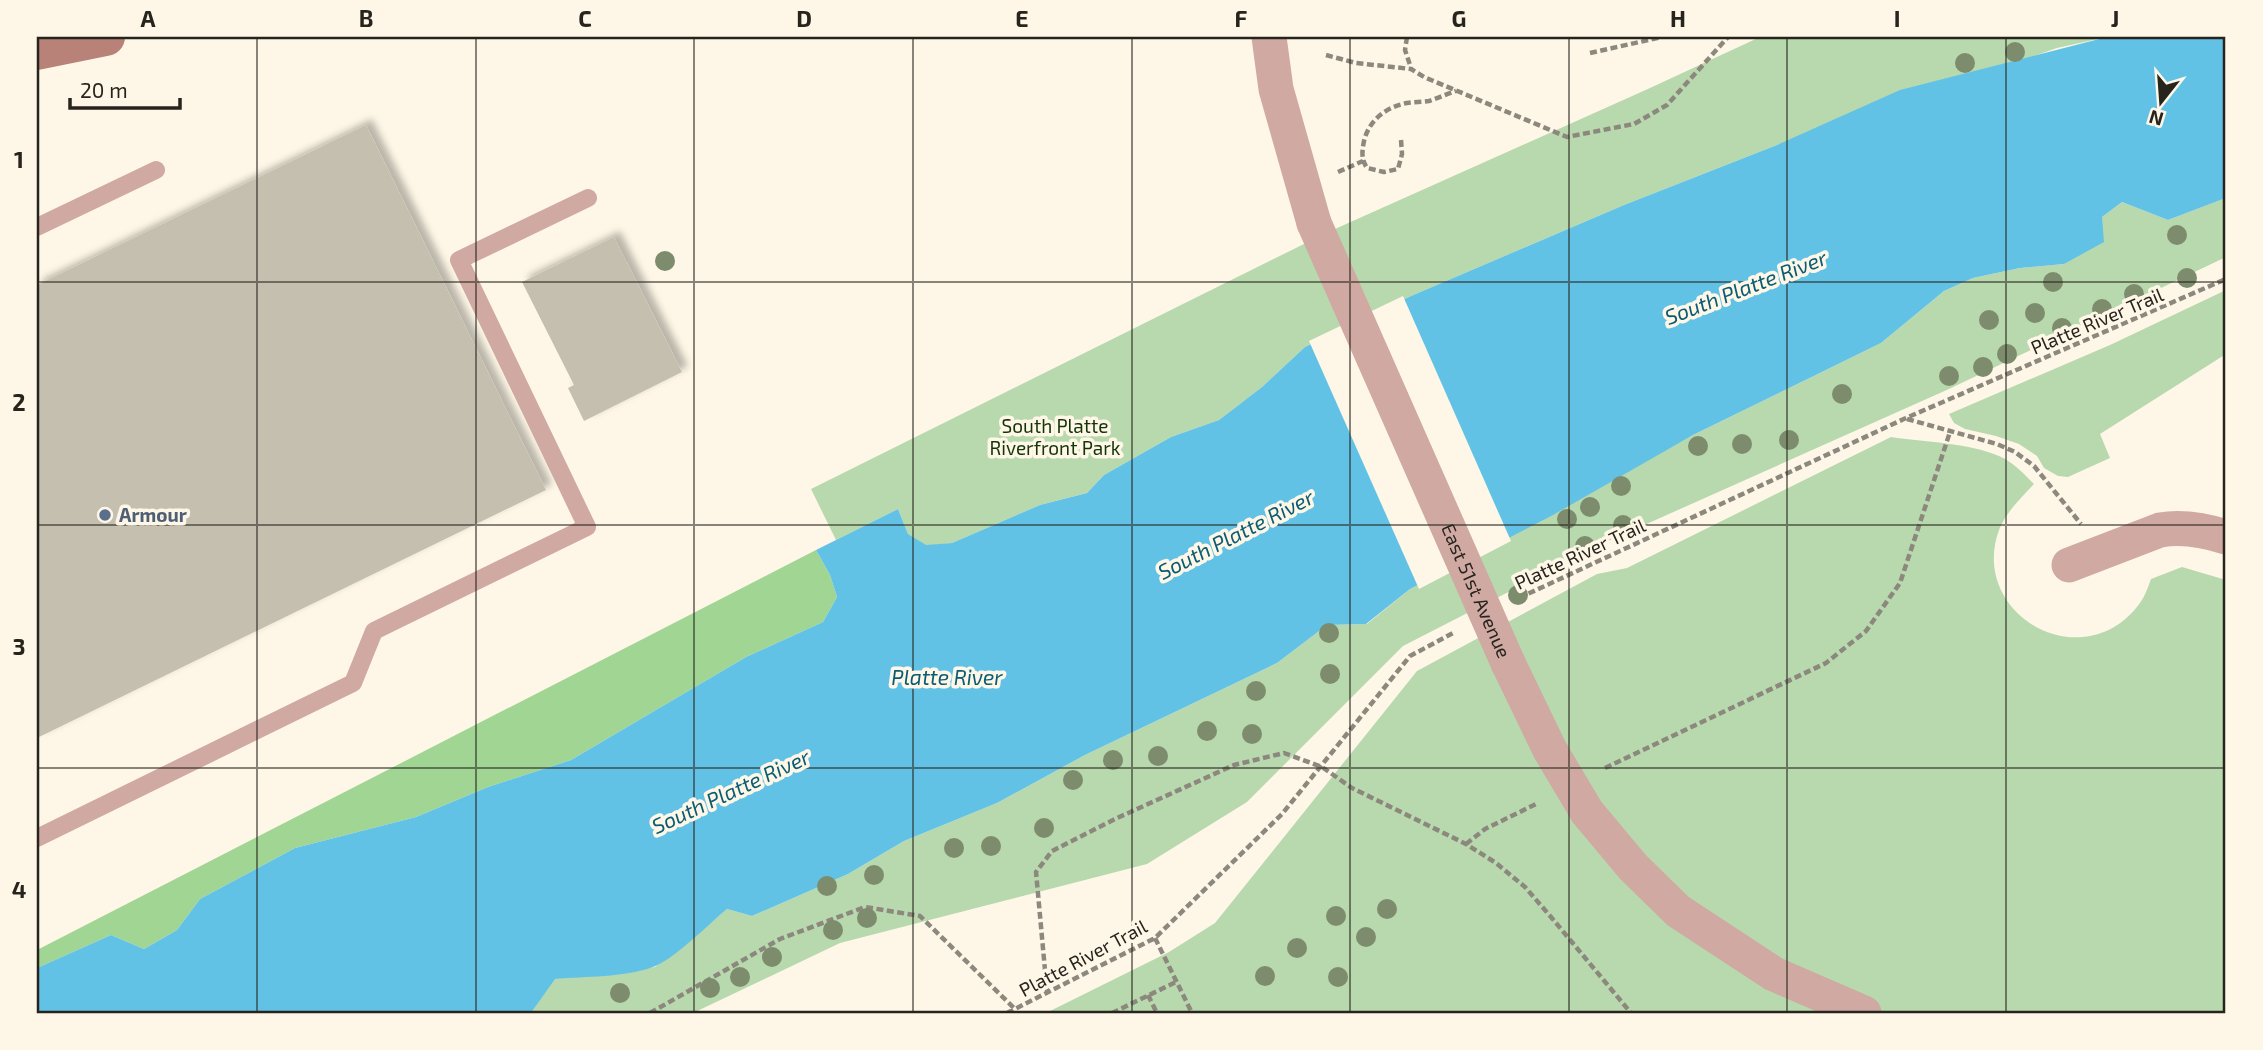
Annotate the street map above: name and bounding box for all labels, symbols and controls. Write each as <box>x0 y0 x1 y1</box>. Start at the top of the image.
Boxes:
text: A <box>140 4 156 32</box>
text: B <box>359 4 373 32</box>
text: C <box>578 4 592 32</box>
text: D <box>796 4 812 32</box>
text: E <box>1015 4 1029 32</box>
text: F <box>1235 4 1248 32</box>
text: G <box>1452 4 1466 32</box>
text: H <box>1670 4 1686 32</box>
text: I <box>1894 4 1900 32</box>
text: J <box>2111 4 2119 32</box>
scale bar <box>70 66 180 110</box>
north arrow <box>2126 66 2196 136</box>
text: 20 m <box>80 77 128 102</box>
text: N <box>2146 106 2166 132</box>
text: 1 <box>14 145 24 173</box>
water label: South Platte River <box>1661 244 1831 329</box>
street label: Platte River Trail <box>2027 282 2167 359</box>
text: 2 <box>12 388 26 416</box>
park label: South Platte Riverfront Park <box>990 414 1121 459</box>
water label: South Platte River <box>1153 483 1318 584</box>
place label: Armour <box>119 503 187 526</box>
marker: Armour <box>97 507 113 523</box>
street label: Platte River Trail <box>1511 513 1649 594</box>
street label: East 51st Avenue <box>1437 520 1516 661</box>
text: 3 <box>12 632 26 660</box>
water label: Platte River <box>891 664 1003 689</box>
water label: South Platte River <box>647 743 814 838</box>
text: 4 <box>12 875 26 903</box>
street label: Platte River Trail <box>1015 914 1151 1001</box>

